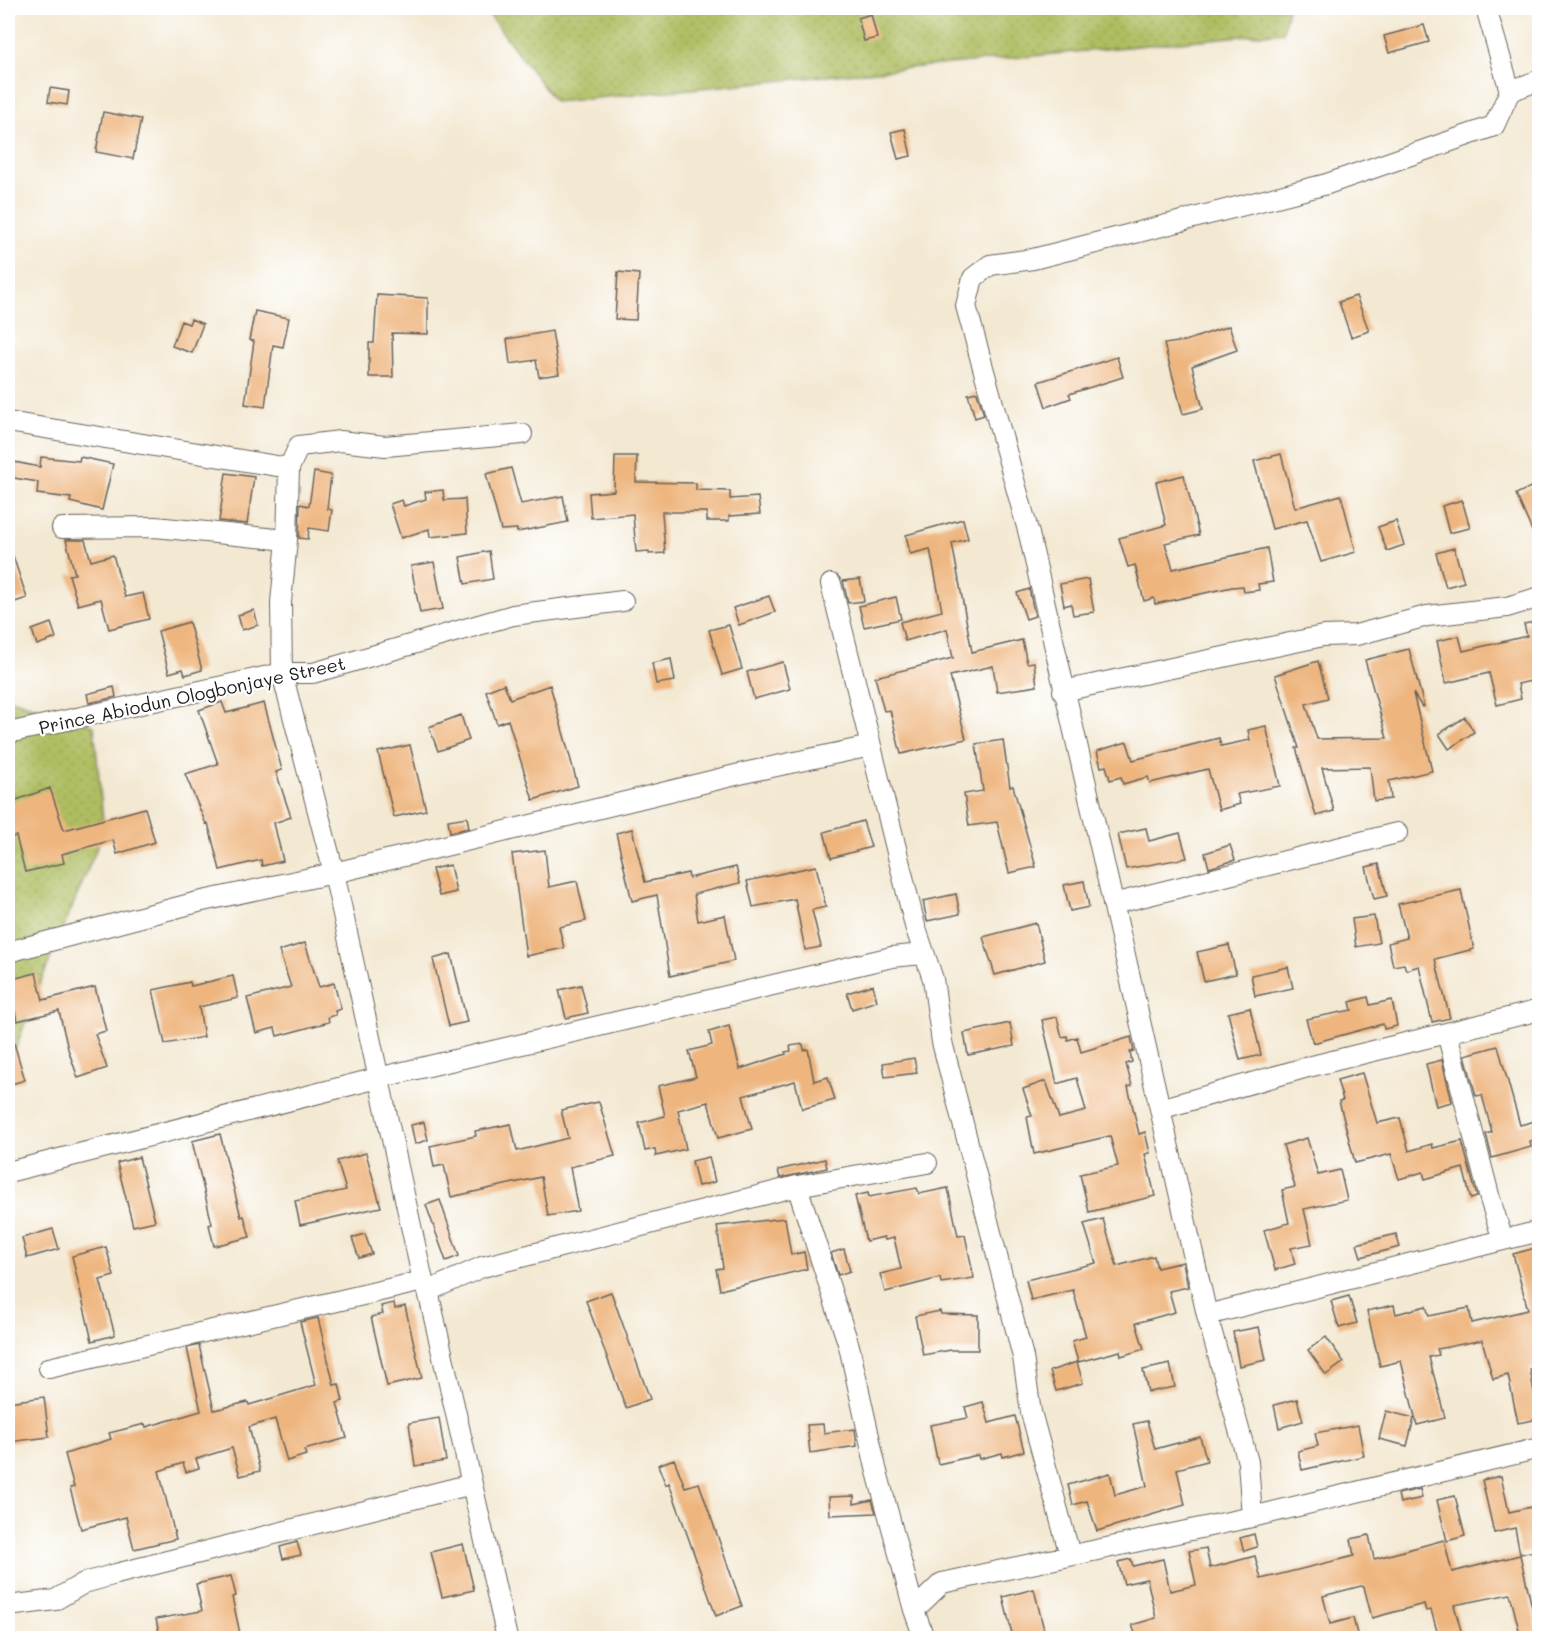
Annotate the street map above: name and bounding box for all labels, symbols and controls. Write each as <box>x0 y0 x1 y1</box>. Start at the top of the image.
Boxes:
street label: Prince Abiodun Ologbonjaye Street <box>36 651 348 739</box>

